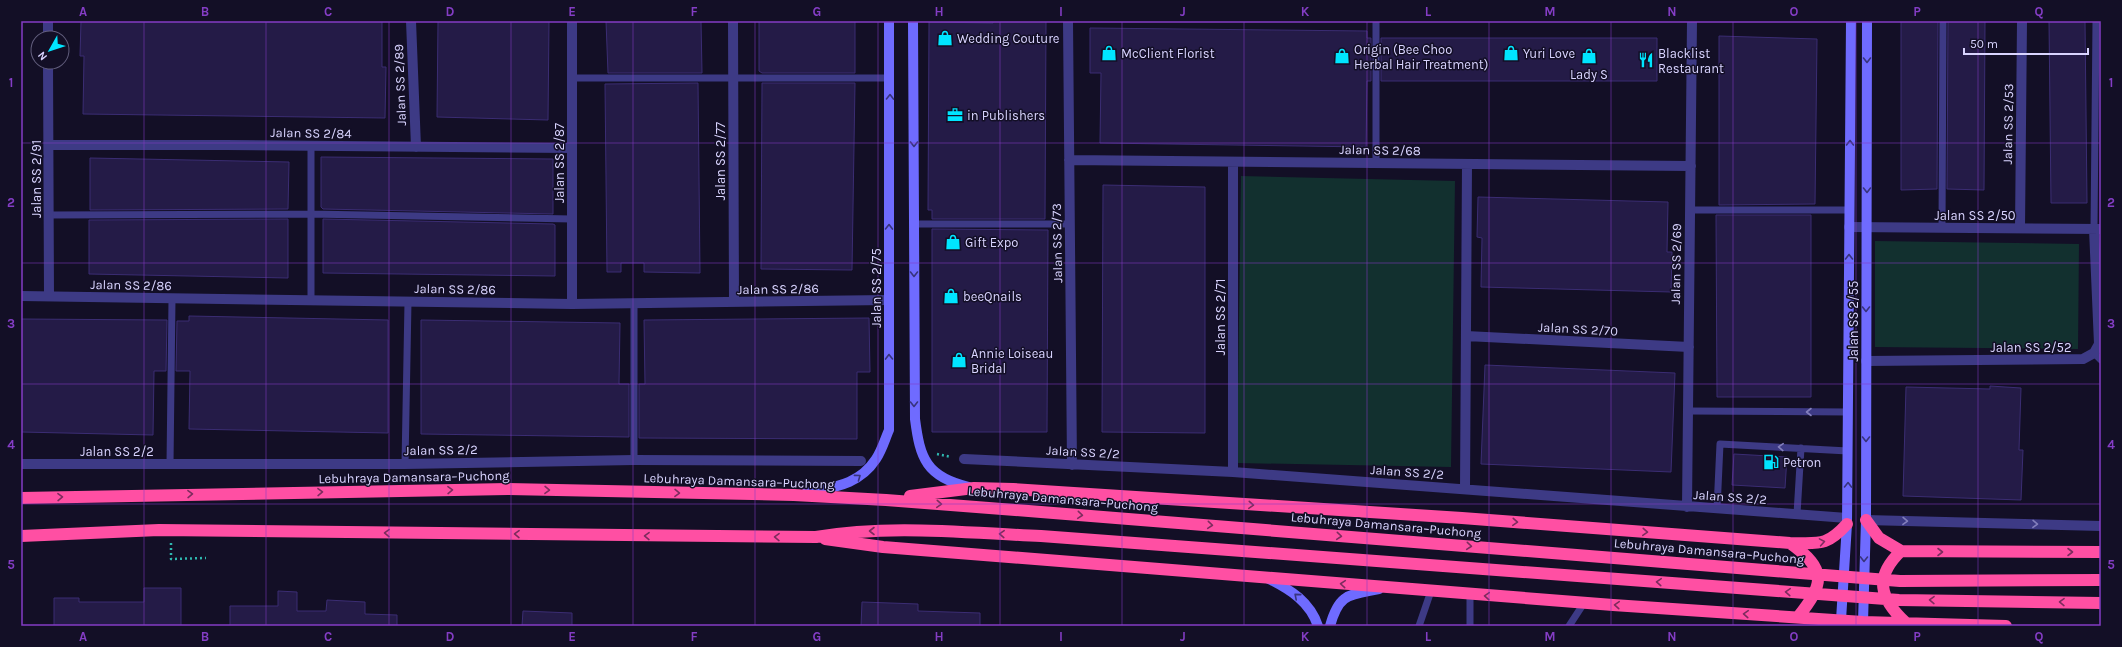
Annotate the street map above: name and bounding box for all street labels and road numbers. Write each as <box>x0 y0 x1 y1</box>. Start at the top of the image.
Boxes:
street label: Jalan SS 2/89 <box>391 44 409 126</box>
street label: Jalan SS 2/53 <box>2000 83 2016 165</box>
street label: Jalan SS 2/77 <box>713 122 728 200</box>
street label: Jalan SS 2/87 <box>552 123 567 203</box>
street label: Jalan SS 2/84 <box>270 125 352 141</box>
street label: Jalan SS 2/91 <box>29 140 44 218</box>
street label: Jalan SS 2/68 <box>1339 142 1421 158</box>
street label: Jalan SS 2/73 <box>1049 203 1065 283</box>
street label: Jalan SS 2/50 <box>1934 208 2016 223</box>
street label: Jalan SS 2/69 <box>1668 223 1684 305</box>
street label: Jalan SS 2/75 <box>869 248 884 328</box>
street label: Jalan SS 2/86 <box>90 277 172 293</box>
street label: Jalan SS 2/71 <box>1213 279 1228 355</box>
street label: Jalan SS 2/86 <box>414 281 496 297</box>
street label: Jalan SS 2/86 <box>737 281 819 297</box>
street label: Jalan SS 2/55 <box>1846 281 1861 361</box>
street label: Jalan SS 2/70 <box>1538 319 1619 339</box>
street label: Jalan SS 2/52 <box>1991 340 2071 355</box>
street label: Jalan SS 2/2 <box>404 442 478 458</box>
street label: Jalan SS 2/2 <box>1046 443 1120 461</box>
street label: Jalan SS 2/2 <box>80 444 154 459</box>
street label: Jalan SS 2/2 <box>1370 462 1444 482</box>
street label: Lebuhraya Damansara–Puchong <box>318 468 510 486</box>
street label: Lebuhraya Damansara–Puchong <box>643 470 835 492</box>
street label: Lebuhraya Damansara–Puchong <box>967 483 1160 515</box>
street label: Jalan SS 2/2 <box>1693 487 1767 507</box>
street label: Lebuhraya Damansara–Puchong <box>1290 509 1483 541</box>
street label: Lebuhraya Damansara–Puchong <box>1613 535 1806 567</box>

